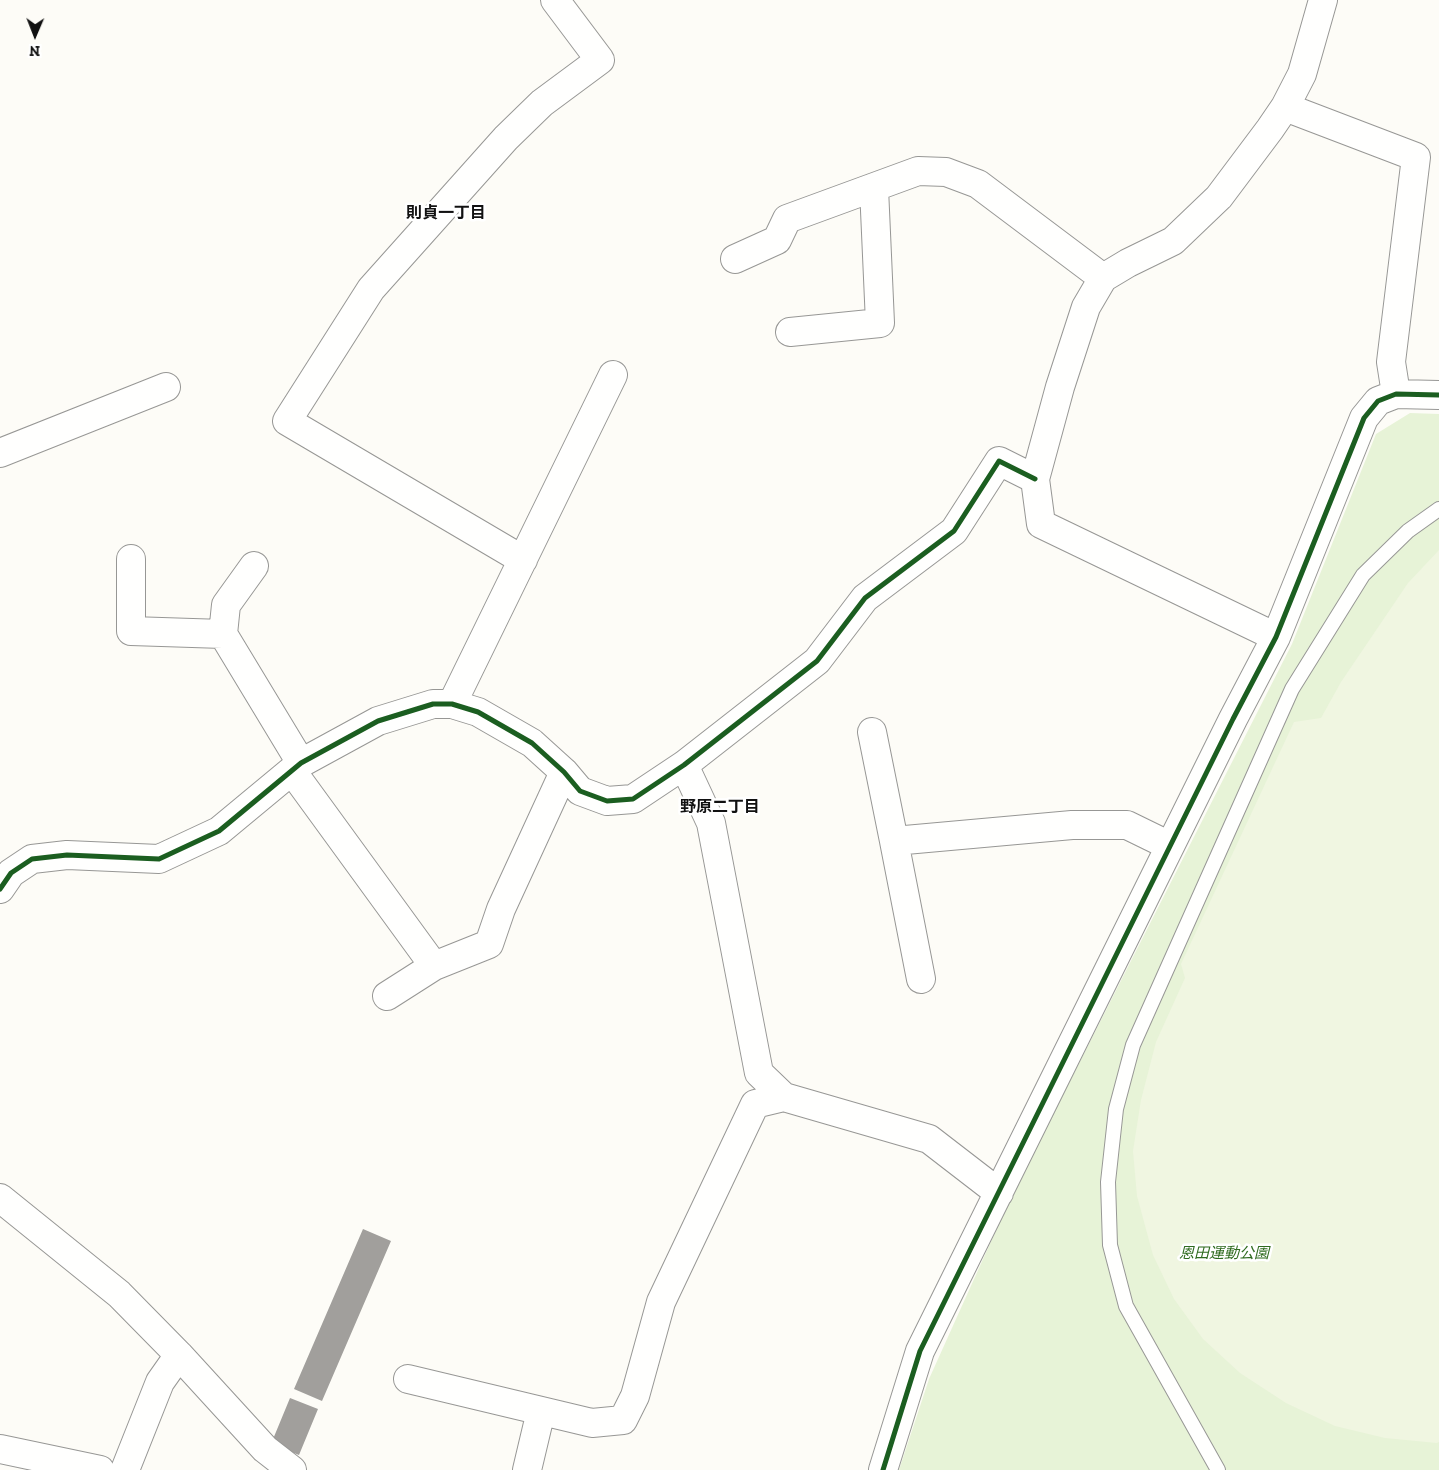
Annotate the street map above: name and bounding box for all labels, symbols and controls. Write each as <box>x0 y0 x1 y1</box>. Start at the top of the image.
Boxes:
north arrow <box>10 10 60 60</box>
text: N <box>29 42 40 59</box>
district label: 則貞一丁目 <box>406 203 486 223</box>
district label: 野原二丁目 <box>680 797 760 817</box>
park label: 恩田運動公園 <box>1179 1245 1269 1263</box>

